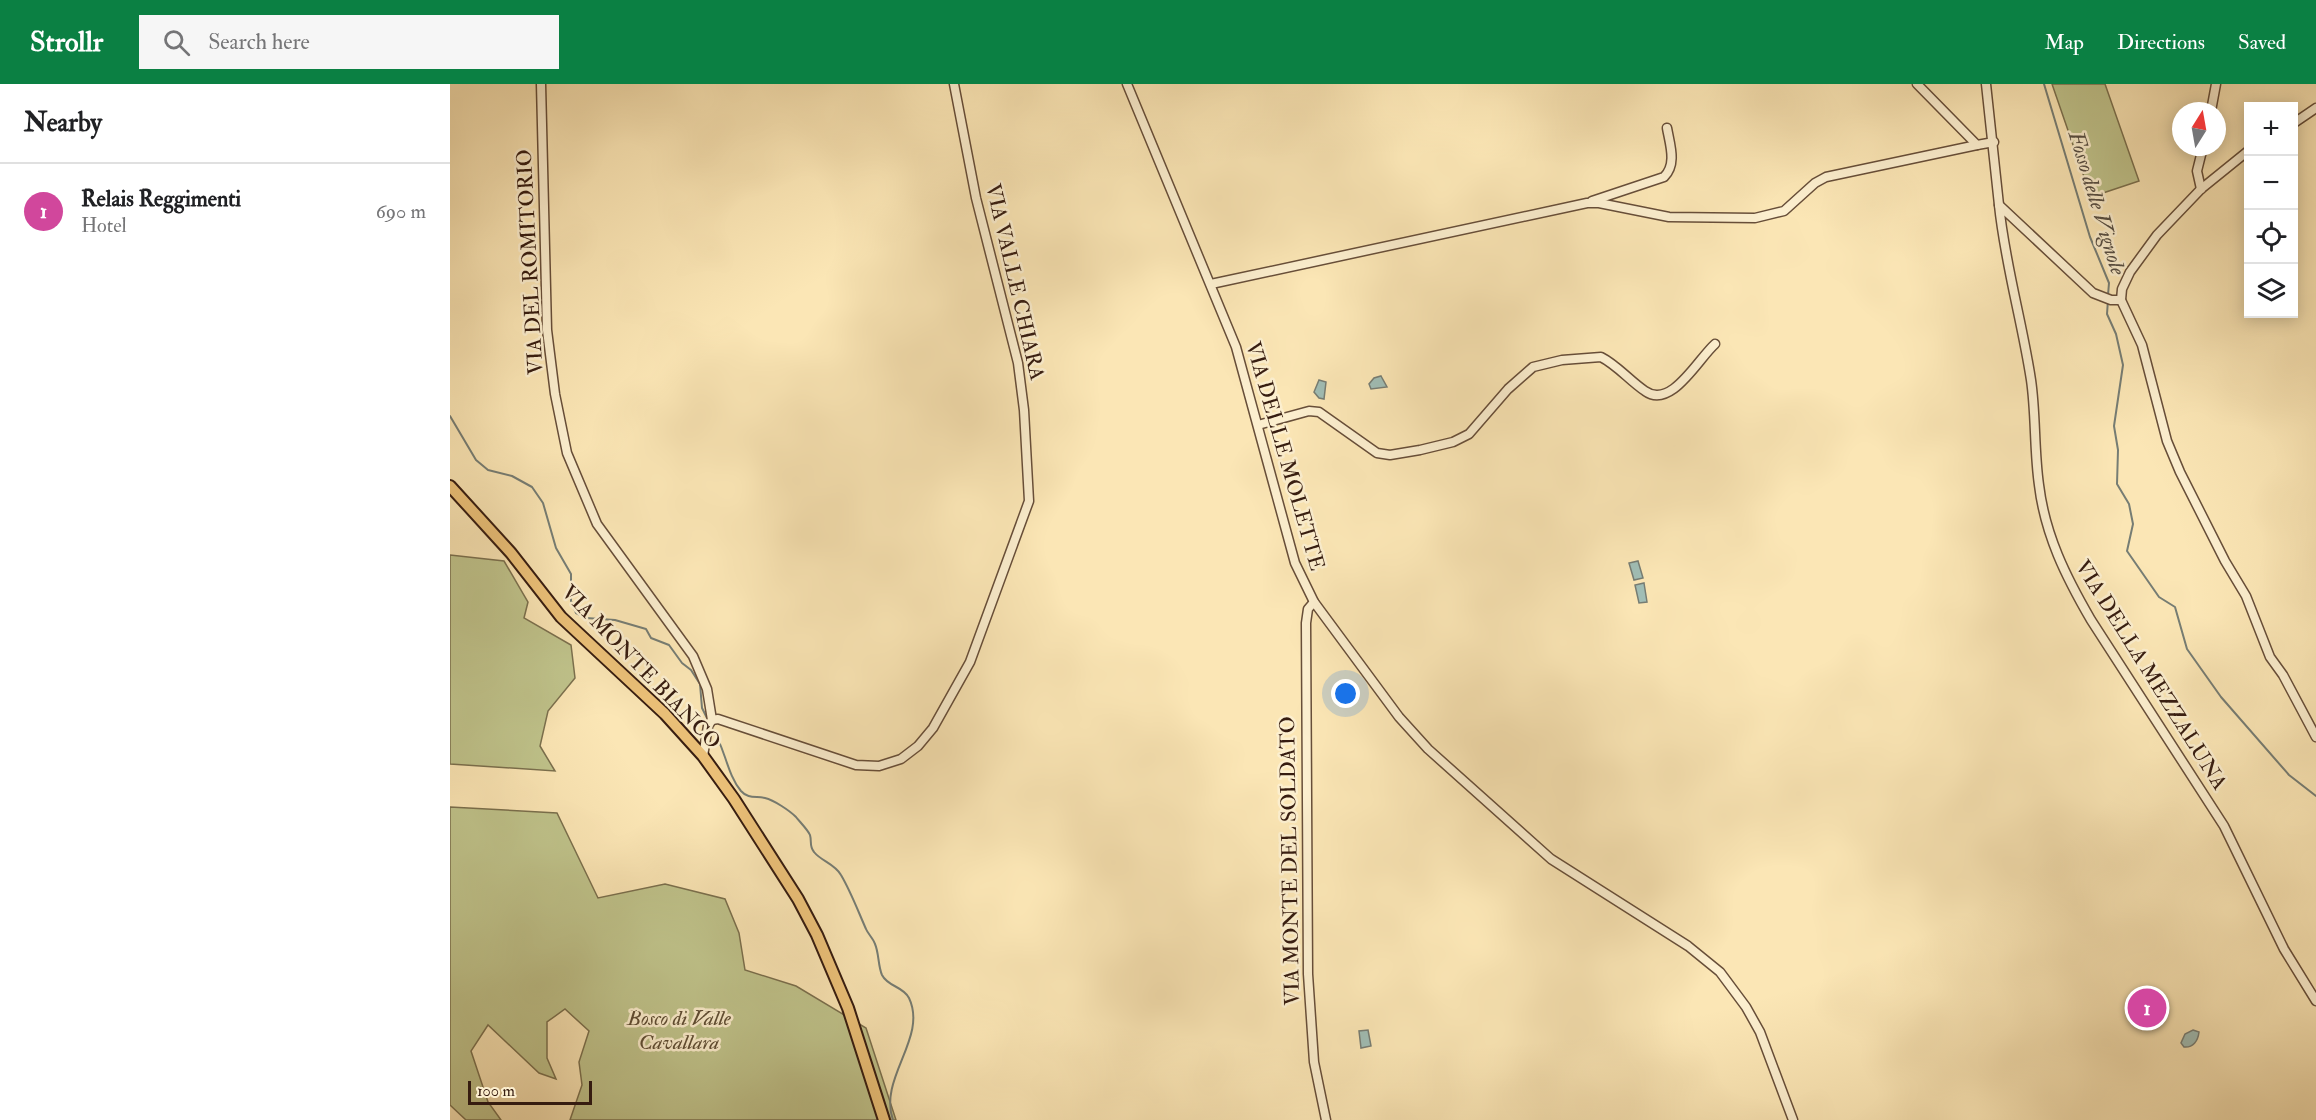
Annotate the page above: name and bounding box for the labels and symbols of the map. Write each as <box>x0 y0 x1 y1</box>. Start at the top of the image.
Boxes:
north arrow <box>2172 102 2226 156</box>
water label: Fosso delle Vignole <box>2062 127 2132 279</box>
street label: VIA DEL ROMITORIO <box>511 149 549 375</box>
street label: VIA VALLE CHIARA <box>979 181 1051 383</box>
street label: VIA DELLE MOLETTE <box>1239 338 1331 574</box>
street label: VIA DELLA MEZZALUNA <box>2069 555 2233 795</box>
street label: VIA MONTE BIANCO <box>555 579 727 755</box>
your location <box>1331 679 1360 708</box>
street label: VIA MONTE DEL SOLDATO <box>1274 716 1306 1006</box>
pin: 1 <box>2128 986 2166 1030</box>
park label: Bosco di Valle Cavallara <box>626 1005 732 1056</box>
scale bar <box>468 1078 592 1106</box>

